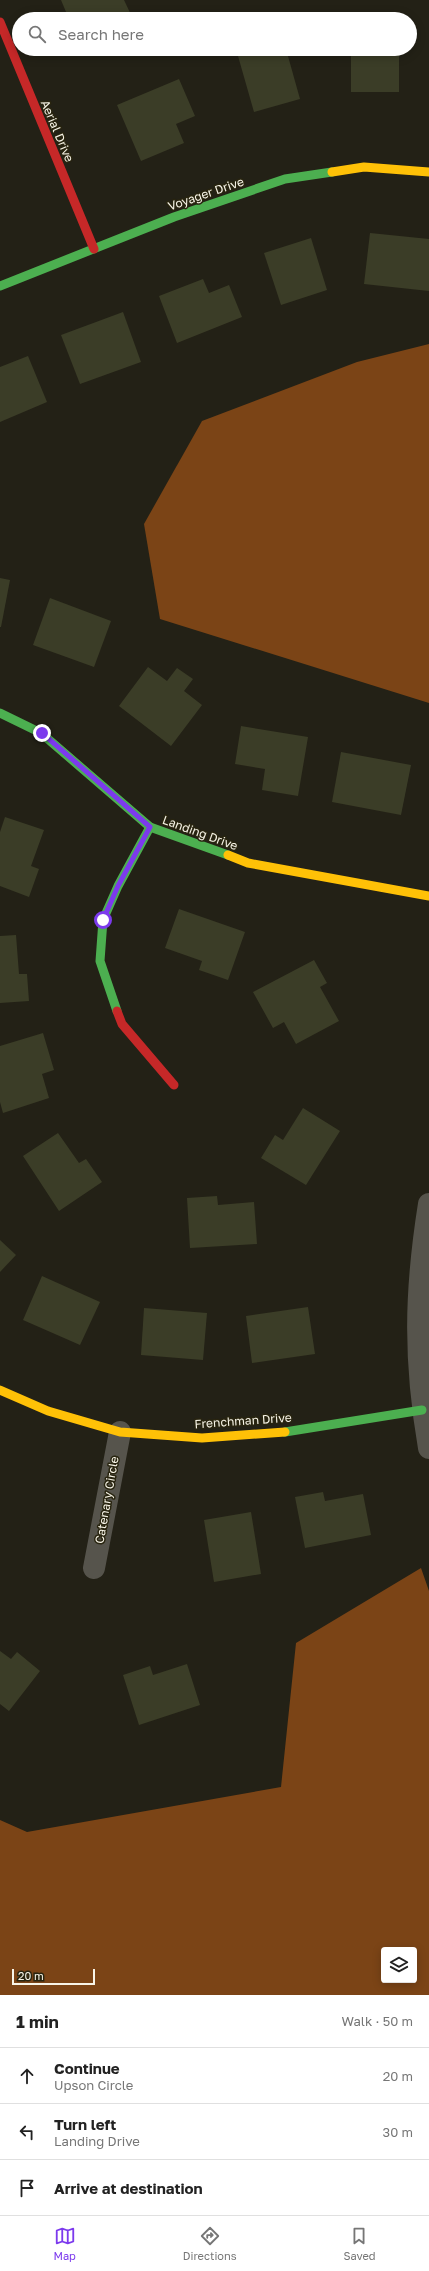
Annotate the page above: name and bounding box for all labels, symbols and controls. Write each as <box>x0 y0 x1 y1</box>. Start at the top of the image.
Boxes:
search box <box>12 12 417 56</box>
icon: search <box>26 23 48 45</box>
text: Search here <box>58 25 144 43</box>
street label: Aerial Drive <box>38 97 77 164</box>
street label: Voyager Drive <box>166 174 246 214</box>
route end <box>33 724 51 742</box>
street label: Landing Drive <box>160 812 240 853</box>
route start <box>94 911 112 929</box>
street label: Frenchman Drive <box>194 1410 292 1431</box>
street label: Catenary Circle <box>91 1455 122 1545</box>
map controls <box>381 1947 417 1983</box>
button: layers <box>381 1947 417 1983</box>
scale bar <box>12 1967 95 1986</box>
text: 20 m <box>18 1969 44 1982</box>
text: 1 min <box>16 2011 59 2032</box>
text: Walk · 50 m <box>341 2013 413 2029</box>
text: Continue <box>54 2059 120 2077</box>
icon: ahead <box>16 2065 38 2087</box>
text: 20 m <box>383 2068 413 2084</box>
text: Upson Circle <box>54 2077 133 2093</box>
text: Turn left <box>54 2115 116 2133</box>
icon: left <box>16 2121 38 2143</box>
text: 30 m <box>383 2124 413 2140</box>
text: Landing Drive <box>54 2133 140 2149</box>
icon: arrive <box>16 2177 38 2199</box>
text: Arrive at destination <box>54 2179 203 2197</box>
tab: Map <box>53 2225 76 2262</box>
tab: Directions <box>183 2225 237 2262</box>
tab: Saved <box>343 2225 376 2262</box>

